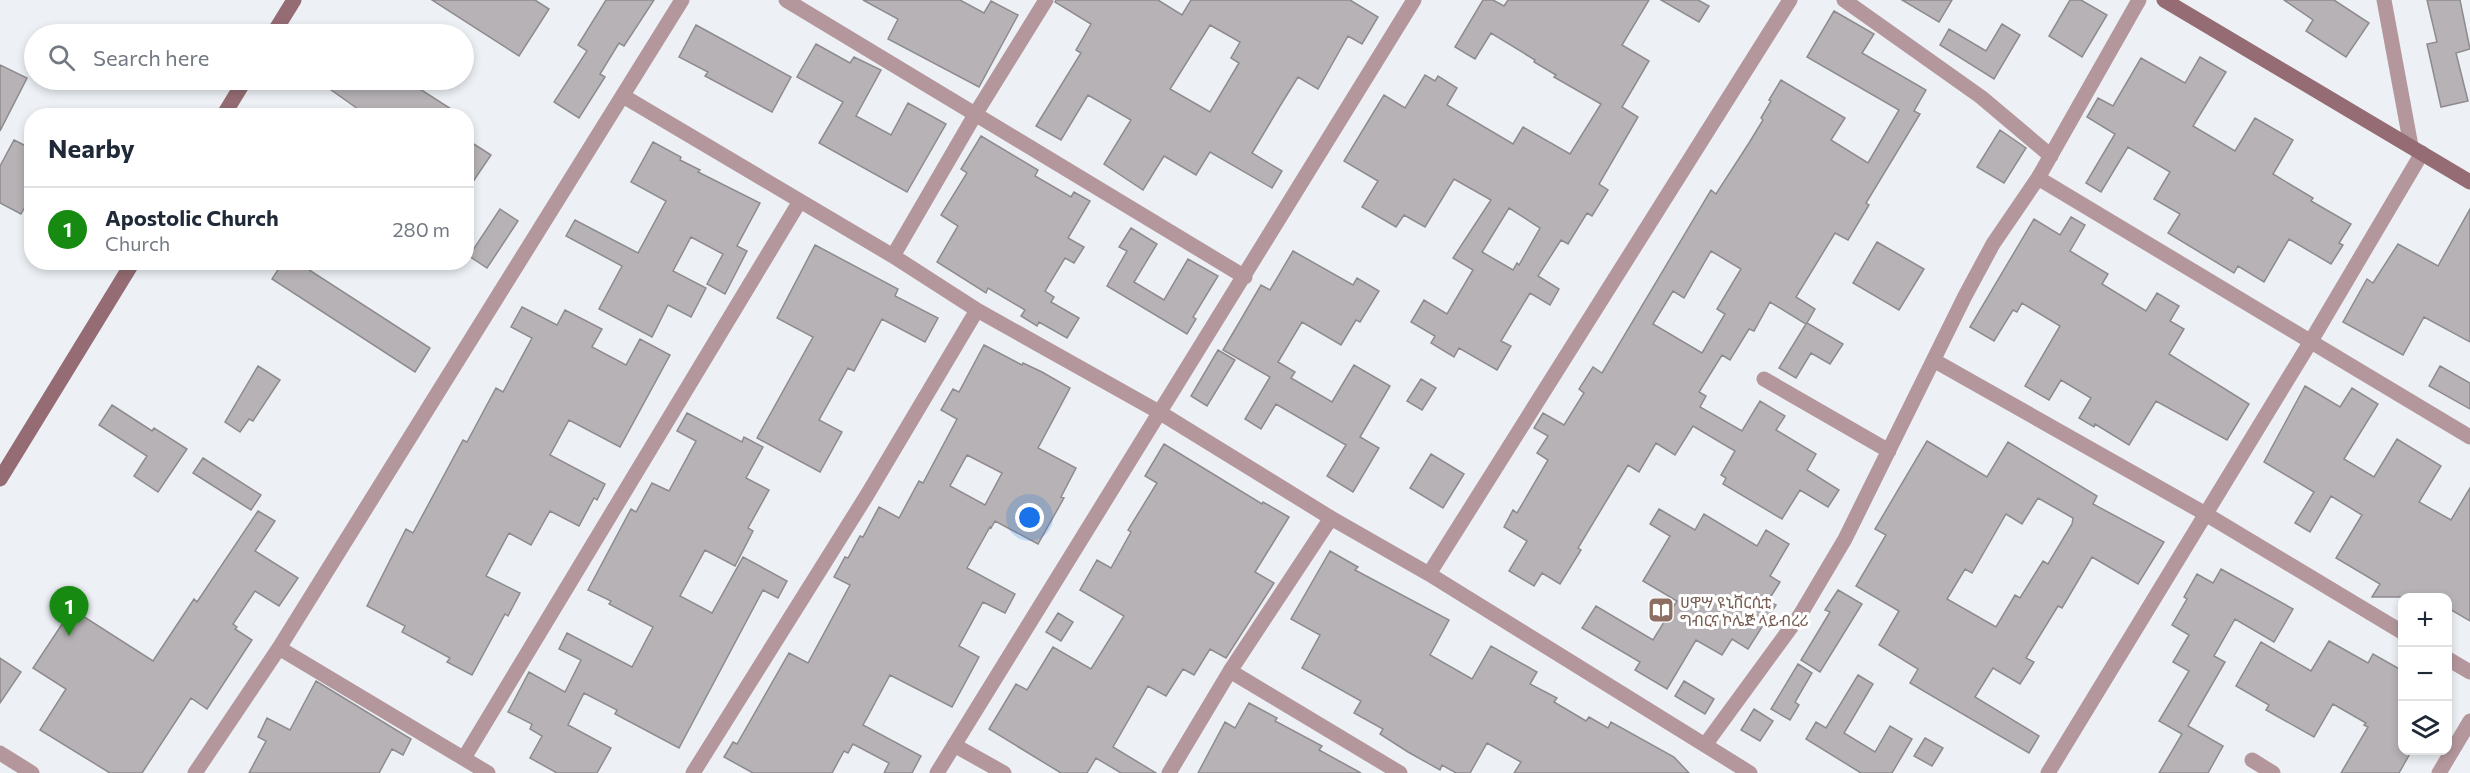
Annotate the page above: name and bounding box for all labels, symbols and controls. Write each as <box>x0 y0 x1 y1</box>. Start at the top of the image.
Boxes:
search box <box>24 24 474 90</box>
icon: search <box>45 41 78 74</box>
text: Search here <box>93 44 209 71</box>
text: Nearby <box>48 132 135 163</box>
text: Apostolic Church <box>105 204 279 231</box>
text: 1 <box>63 217 72 241</box>
text: 280 m <box>392 217 450 241</box>
text: Church <box>105 231 170 255</box>
your location <box>1015 503 1044 532</box>
pin: 1 <box>50 586 88 636</box>
place label: ሀዋሣ ዩኒቨርሲቲ ግብርና ኮሌጅ ላይብረሪ <box>1680 592 1809 629</box>
map controls <box>2398 593 2452 755</box>
button: + <box>2398 593 2452 647</box>
library icon: ሀዋሣ ዩኒቨርሲቲ ግብርና ኮሌጅ ላይብረሪ <box>1646 595 1676 625</box>
button: − <box>2398 647 2452 701</box>
button: layers <box>2398 701 2452 755</box>

